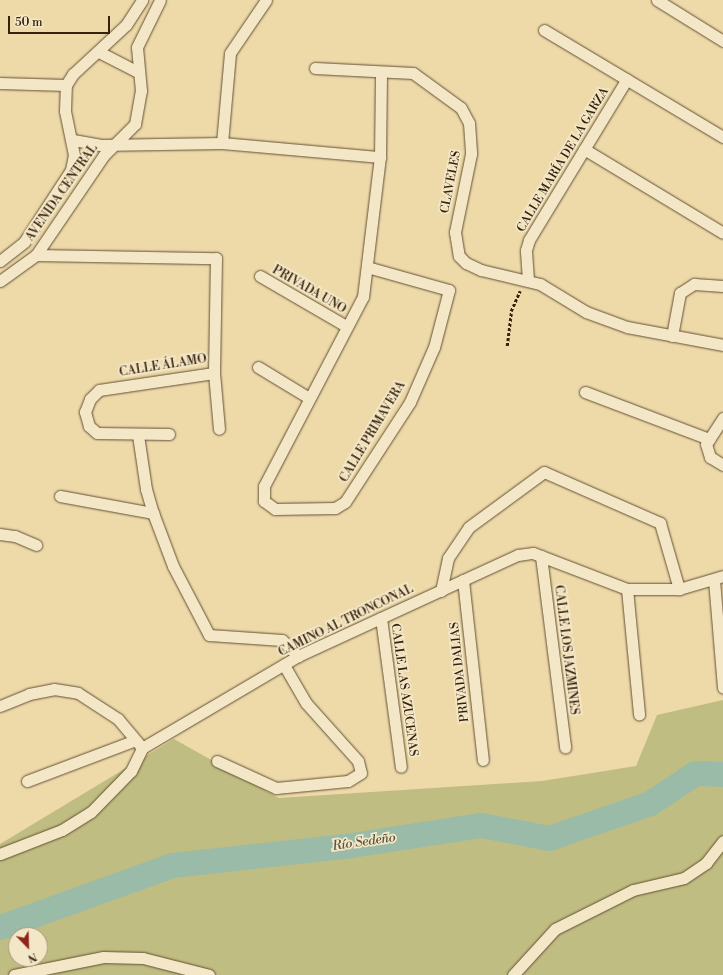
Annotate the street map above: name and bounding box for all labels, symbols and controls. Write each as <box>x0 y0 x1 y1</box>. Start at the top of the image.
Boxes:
scale bar <box>10 8 112 34</box>
text: 50 m <box>15 15 43 30</box>
street label: CALLE MARÍA DE LA GARZA <box>514 85 612 235</box>
street label: AVENIDA CENTRAL <box>23 142 101 244</box>
street label: CLAVELES <box>438 149 464 215</box>
street label: PRIVADA UNO <box>270 263 348 317</box>
street label: CALLE ÁLAMO <box>118 352 208 380</box>
street label: CALLE PRIMAVERA <box>337 379 409 485</box>
street label: CAMINO AL TRONCONAL <box>276 582 416 660</box>
street label: CALLE LOS JAZMINES <box>551 584 581 716</box>
street label: PRIVADA DALIAS <box>448 621 472 723</box>
street label: CALLE LAS AZUCENAS <box>388 622 420 758</box>
water label: Río Sedeño <box>331 830 397 854</box>
north arrow <box>8 927 48 967</box>
text: N <box>26 949 39 965</box>

